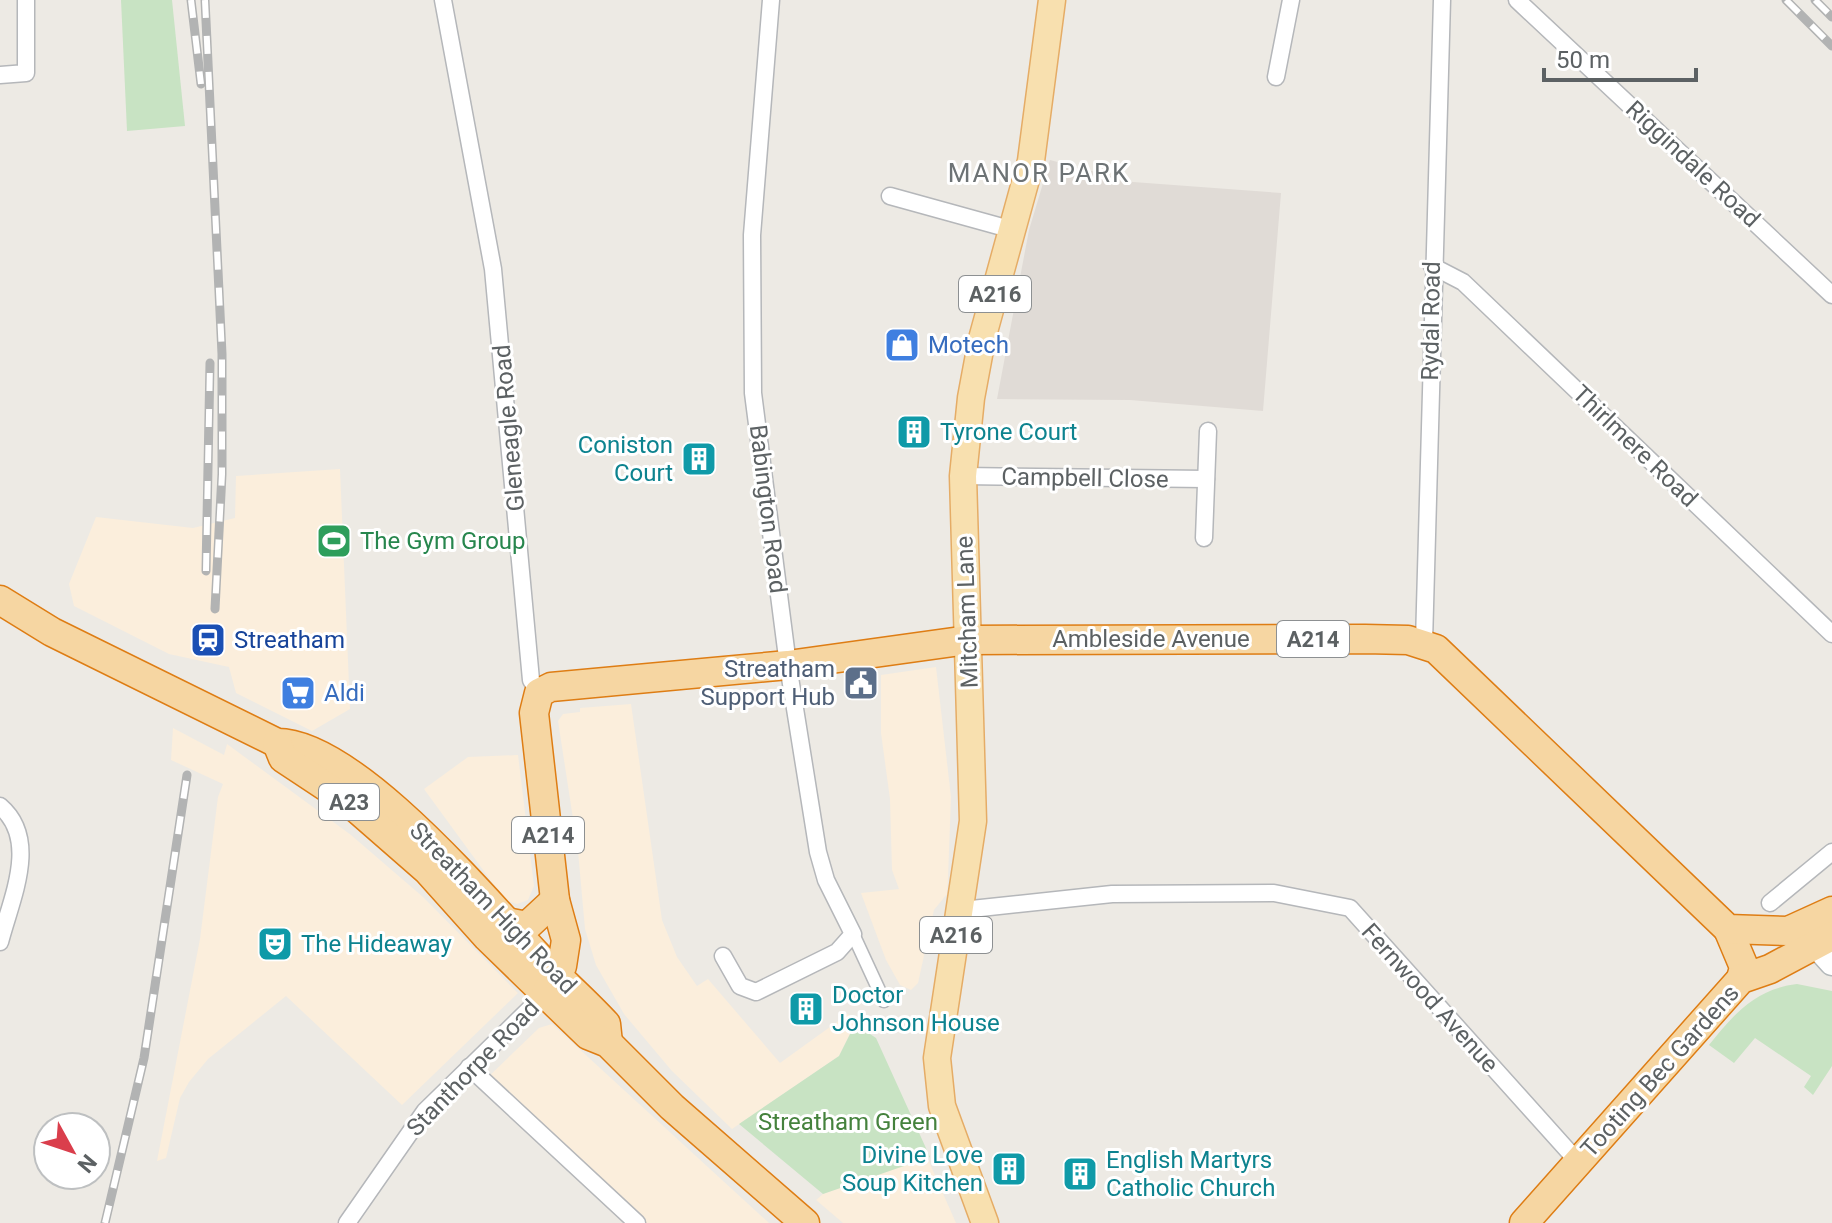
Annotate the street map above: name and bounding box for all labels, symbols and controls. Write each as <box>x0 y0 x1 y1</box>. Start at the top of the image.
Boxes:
scale bar <box>1544 32 1696 82</box>
text: 50 m <box>1556 46 1610 74</box>
street label: Riggindale Road <box>1620 95 1766 233</box>
district label: MANOR PARK <box>948 158 1130 188</box>
street label: Rydal Road <box>1416 261 1446 381</box>
road number: A216 <box>959 276 1031 312</box>
shop icon: Motech <box>883 326 921 364</box>
place label: Motech <box>928 331 1009 359</box>
street label: Gleneagle Road <box>488 344 530 512</box>
street label: Thirlmere Road <box>1567 379 1703 513</box>
building icon: Tyrone Court <box>895 413 933 451</box>
place label: Tyrone Court <box>940 418 1078 446</box>
street label: Babington Road <box>744 423 792 595</box>
place label: Coniston Court <box>578 431 673 487</box>
building icon: Coniston Court <box>680 440 718 478</box>
street label: Campbell Close <box>1001 463 1169 493</box>
sports icon: The Gym Group <box>315 522 353 560</box>
place label: The Gym Group <box>360 527 526 555</box>
street label: Mitcham Lane <box>950 535 984 689</box>
station icon: Streatham <box>189 621 227 659</box>
road number: A214 <box>1277 621 1349 657</box>
street label: Ambleside Avenue <box>1052 625 1250 653</box>
place label: Streatham <box>234 626 345 654</box>
place label: Streatham Support Hub <box>701 655 835 711</box>
public building icon: Streatham Support Hub <box>842 664 880 702</box>
supermarket icon: Aldi <box>279 674 317 712</box>
place label: Aldi <box>324 679 365 707</box>
road number: A23 <box>319 784 379 820</box>
street label: Streatham High Road <box>404 816 582 1000</box>
road number: A214 <box>512 817 584 853</box>
road number: A216 <box>920 917 992 953</box>
street label: Fernwood Avenue <box>1356 918 1504 1078</box>
theatre icon: The Hideaway <box>256 925 294 963</box>
place label: The Hideaway <box>301 930 452 958</box>
street label: Tooting Bec Gardens <box>1575 979 1745 1163</box>
place label: Doctor Johnson House <box>832 981 1000 1037</box>
building icon: Doctor Johnson House <box>787 990 825 1028</box>
street label: Stanthorpe Road <box>401 994 545 1142</box>
park label: Streatham Green <box>758 1108 938 1136</box>
north arrow <box>32 1111 112 1191</box>
place label: Divine Love Soup Kitchen <box>842 1141 983 1197</box>
place label: English Martyrs Catholic Church <box>1106 1146 1275 1202</box>
text: N <box>72 1150 102 1178</box>
building icon: Divine Love Soup Kitchen <box>990 1150 1028 1188</box>
building icon: English Martyrs Catholic Church <box>1061 1155 1099 1193</box>

